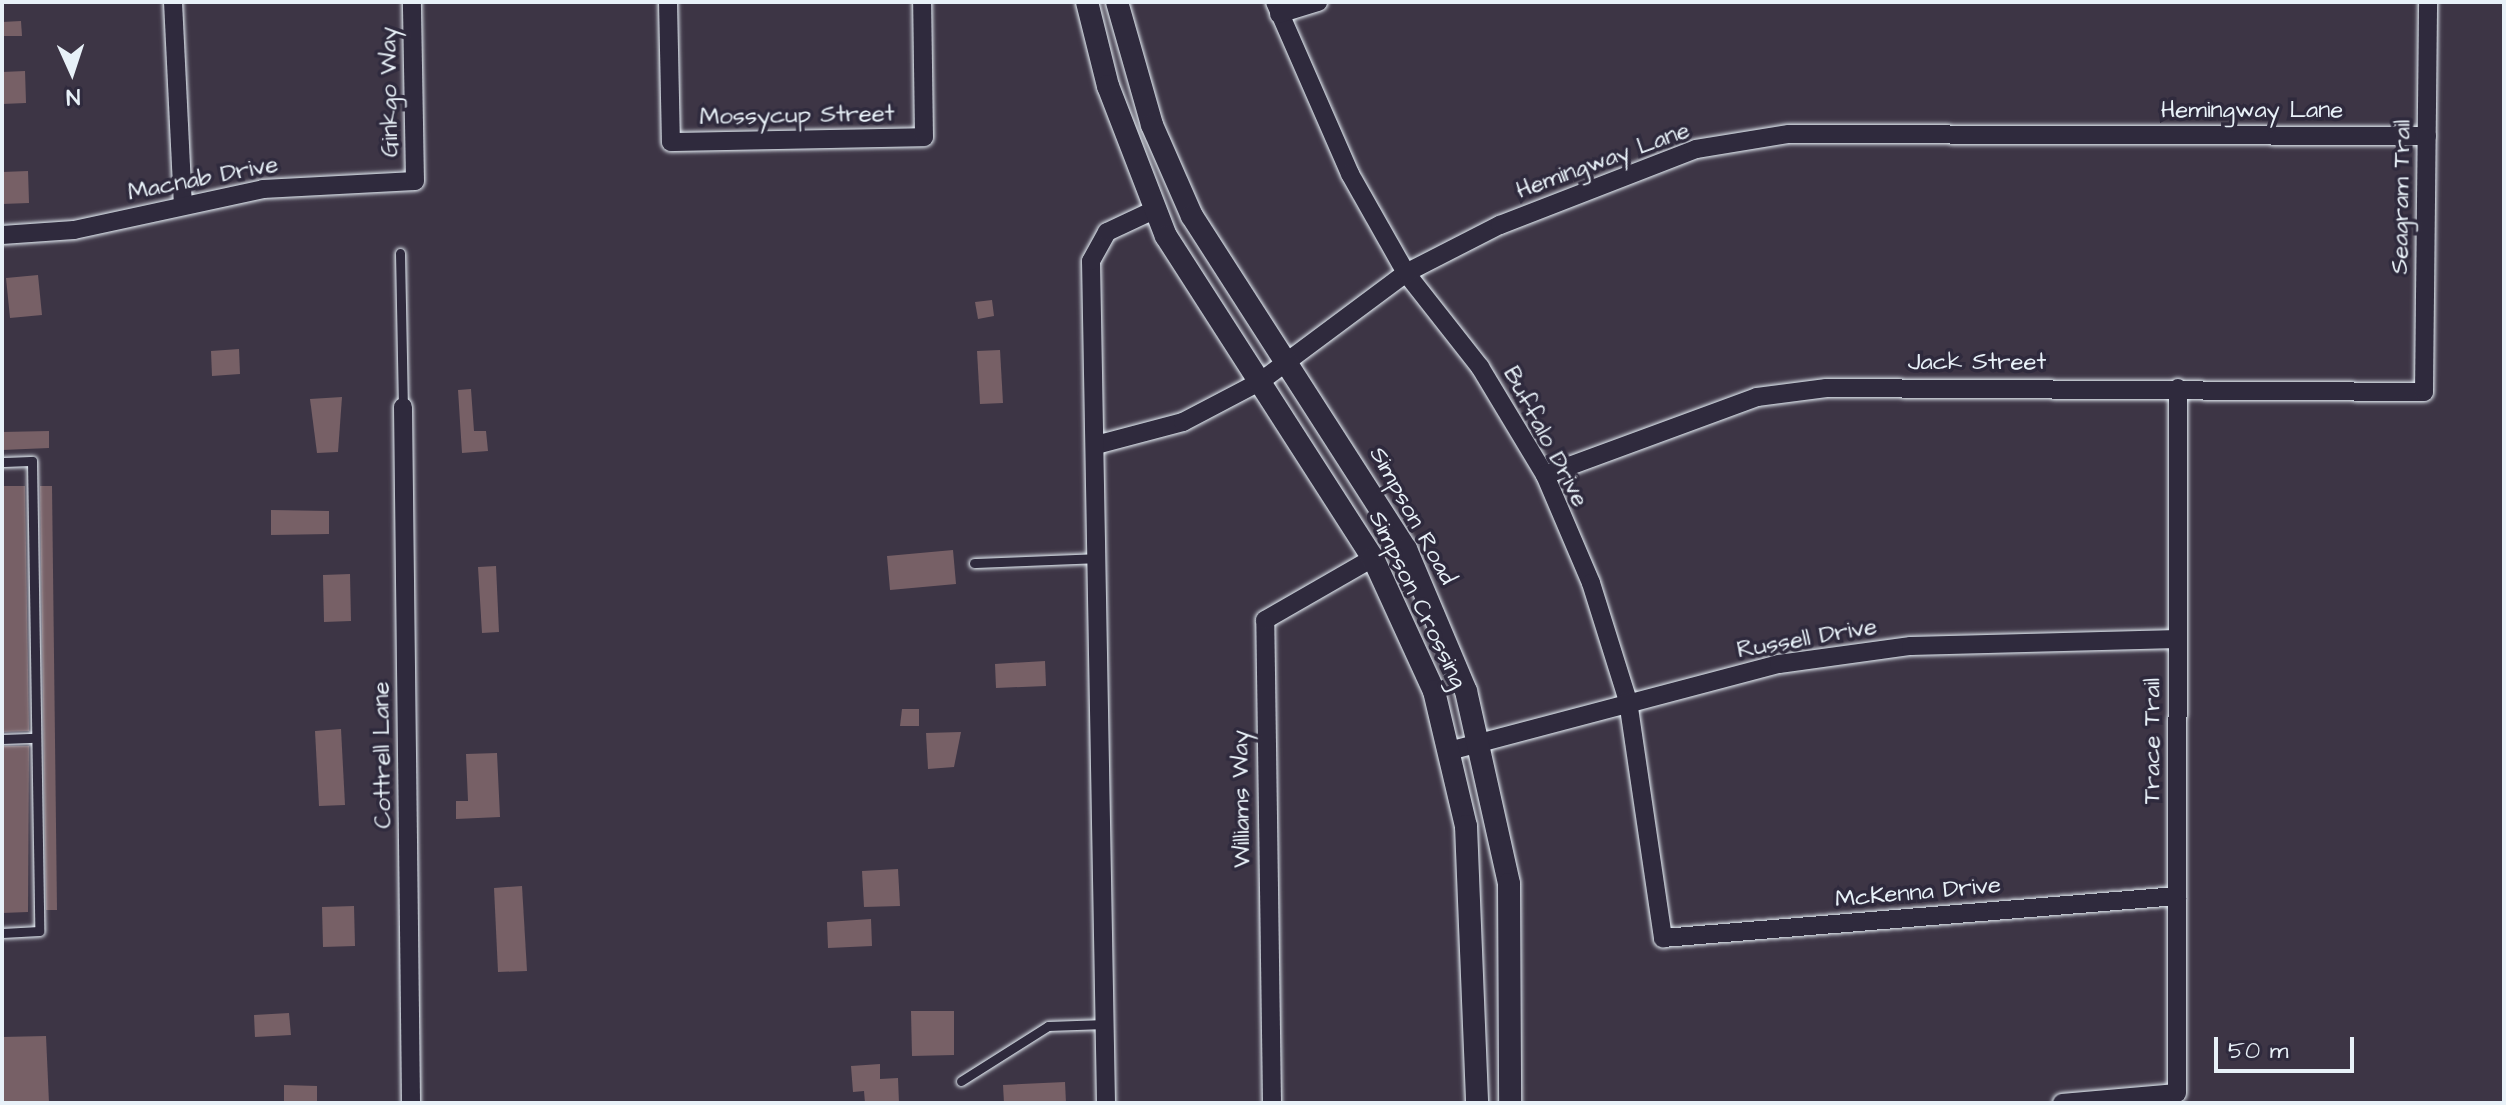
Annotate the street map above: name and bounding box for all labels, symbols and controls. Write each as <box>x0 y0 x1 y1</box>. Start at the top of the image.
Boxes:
street label: Ginkgo Way <box>374 27 406 157</box>
north arrow <box>32 32 112 112</box>
text: N <box>66 81 81 112</box>
street label: Hemingway Lane <box>2161 97 2343 125</box>
street label: Mossycup Street <box>699 100 895 132</box>
street label: Hemingway Lane <box>1512 116 1694 206</box>
street label: Seagram Trail <box>2386 119 2418 275</box>
street label: Macnab Drive <box>125 150 281 208</box>
street label: Jack Street <box>1908 349 2046 377</box>
street label: Buffalo Drive <box>1496 362 1594 512</box>
street label: Simpson Road <box>1362 442 1462 590</box>
street label: Simpson Crossing <box>1362 506 1472 694</box>
street label: Russell Drive <box>1735 613 1879 665</box>
street label: Trace Trail <box>2139 678 2167 804</box>
street label: Cottrell Lane <box>367 681 399 829</box>
street label: Williams Way <box>1226 730 1258 868</box>
street label: McKenna Drive <box>1834 871 2002 915</box>
scale bar <box>2218 1021 2358 1071</box>
text: 50 m <box>2228 1034 2288 1068</box>

